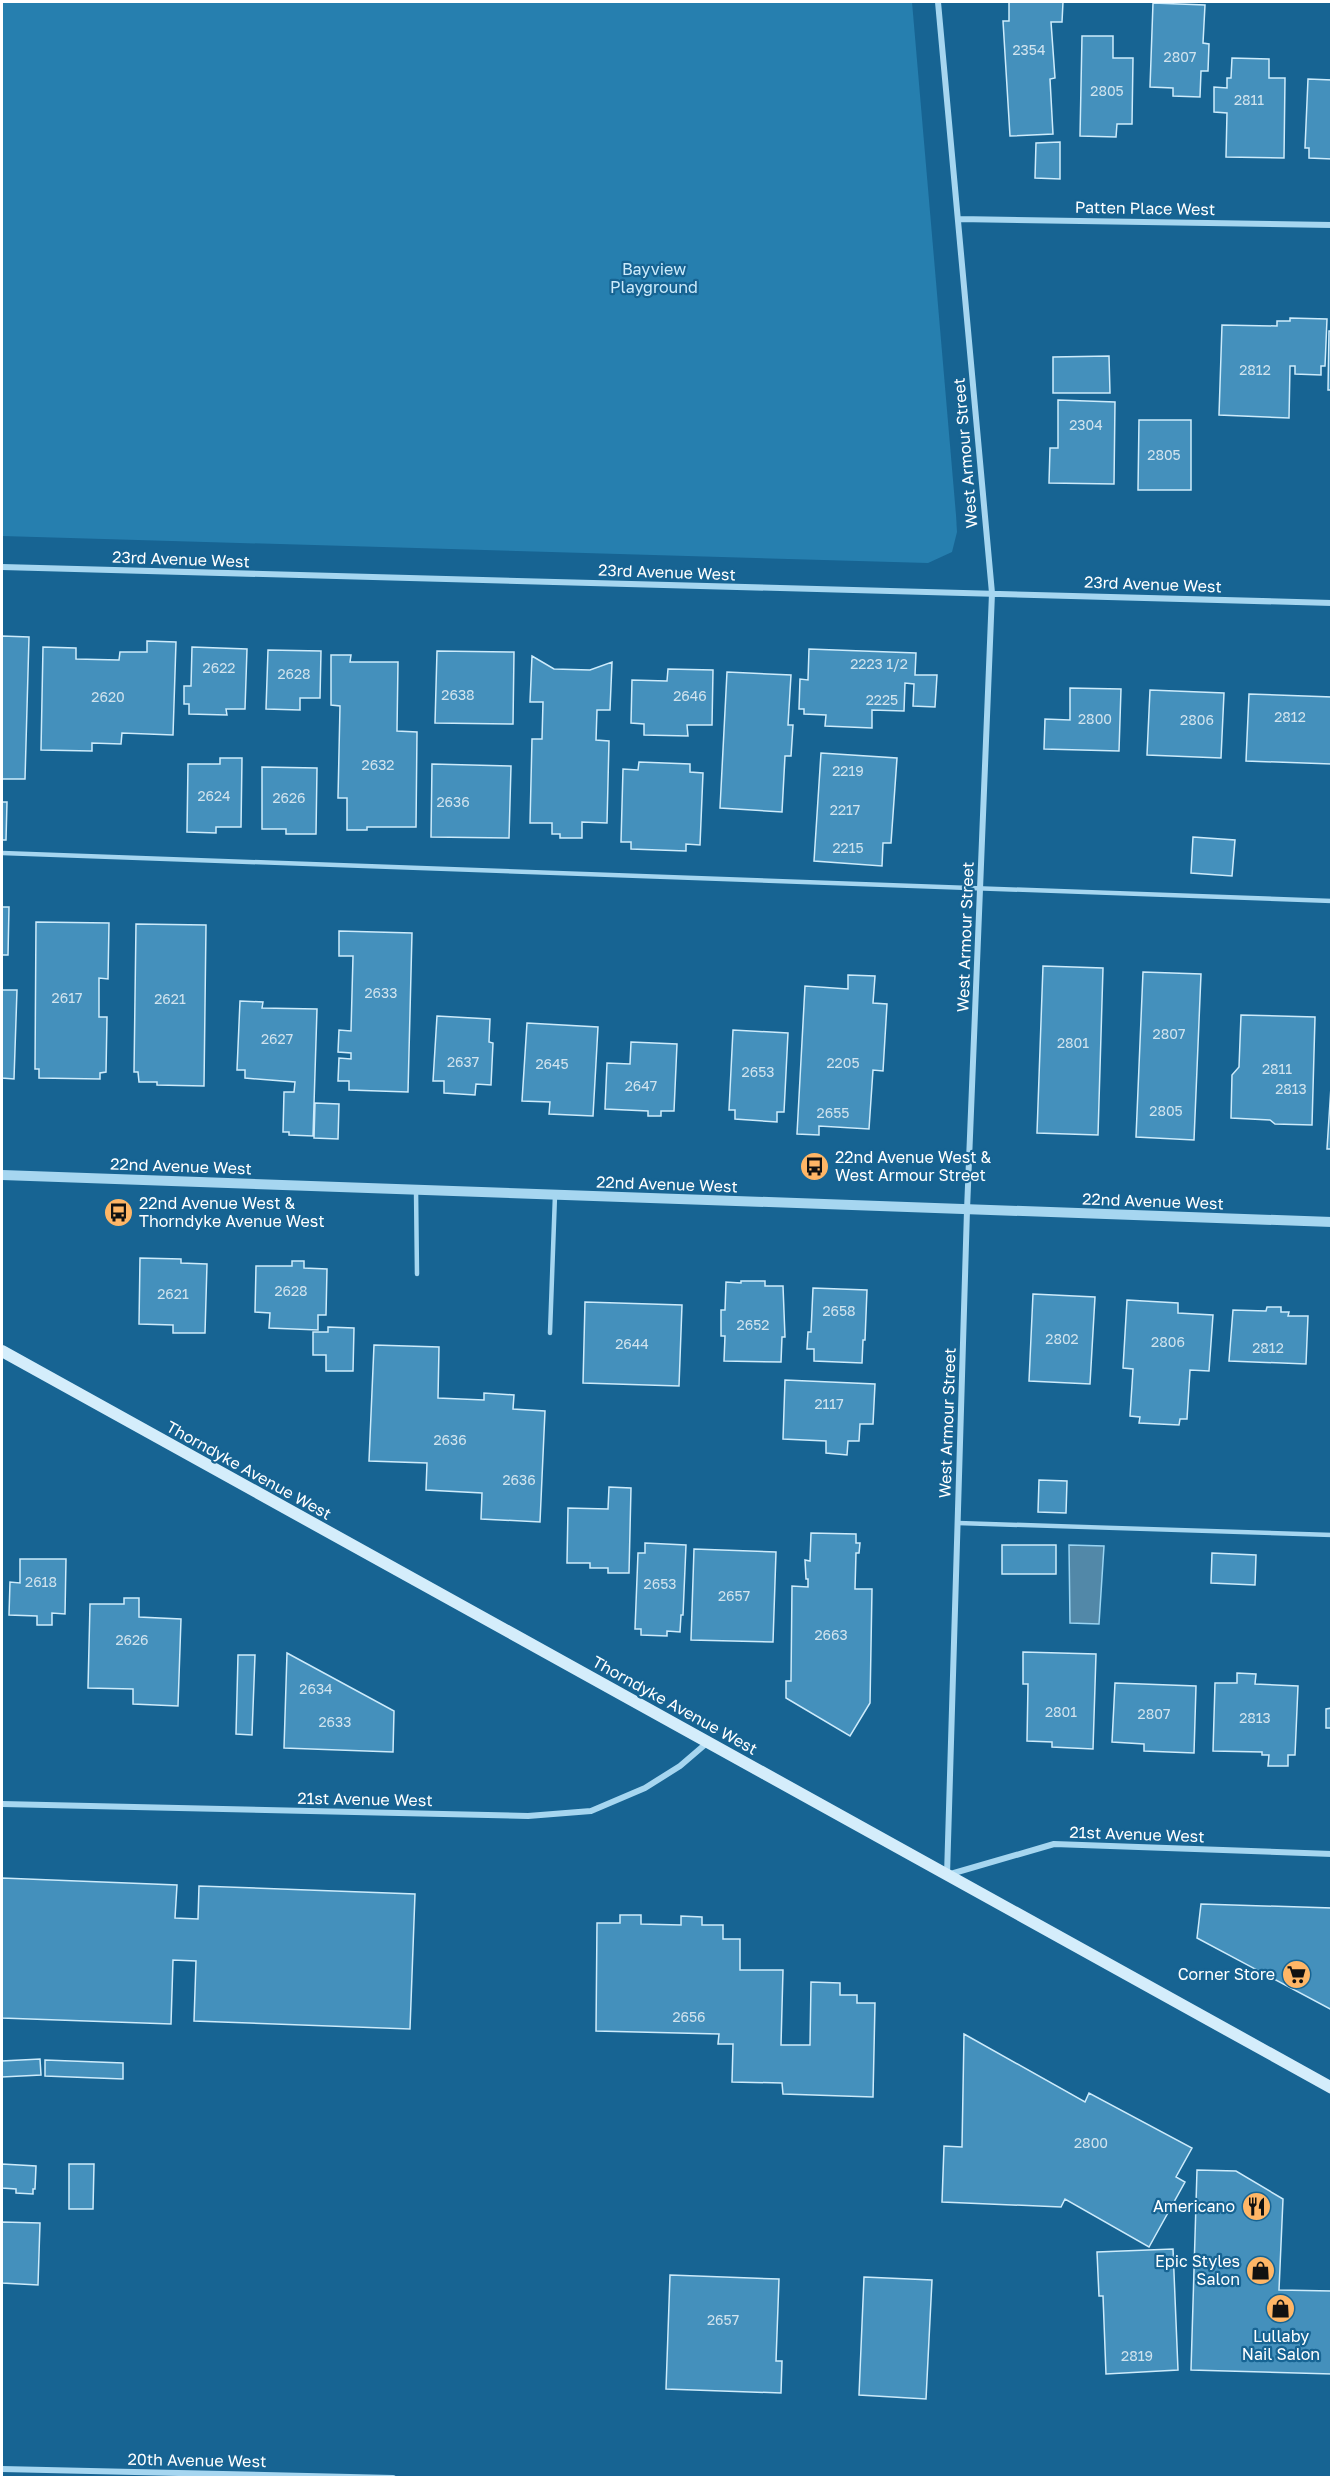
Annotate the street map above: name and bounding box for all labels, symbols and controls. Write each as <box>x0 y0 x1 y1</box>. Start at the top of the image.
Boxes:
house number: 2354 <box>1013 41 1045 58</box>
house number: 2807 <box>1164 48 1196 65</box>
house number: 2805 <box>1090 82 1124 99</box>
house number: 2811 <box>1234 91 1264 108</box>
street label: Patten Place West <box>1075 197 1215 219</box>
park label: Bayview Playground <box>610 259 698 297</box>
house number: 2812 <box>1239 361 1271 378</box>
street label: West Armour Street <box>948 377 982 529</box>
house number: 2304 <box>1069 416 1103 433</box>
house number: 2805 <box>1147 446 1181 463</box>
street label: 23rd Avenue West <box>112 547 250 571</box>
street label: 23rd Avenue West <box>598 560 736 584</box>
street label: 23rd Avenue West <box>1084 572 1222 596</box>
house number: 2223 1/2 <box>850 655 908 672</box>
house number: 2622 <box>203 659 235 676</box>
house number: 2628 <box>277 665 311 682</box>
house number: 2638 <box>441 686 475 703</box>
house number: 2646 <box>673 687 707 704</box>
house number: 2620 <box>91 688 125 705</box>
house number: 2225 <box>866 691 898 708</box>
house number: 2812 <box>1274 708 1306 725</box>
house number: 2800 <box>1078 710 1112 727</box>
house number: 2806 <box>1180 711 1214 728</box>
house number: 2632 <box>362 756 394 773</box>
house number: 2219 <box>832 762 864 779</box>
house number: 2624 <box>197 787 231 804</box>
house number: 2626 <box>272 789 306 806</box>
house number: 2636 <box>436 793 470 810</box>
house number: 2217 <box>830 801 860 818</box>
house number: 2215 <box>832 839 864 856</box>
street label: West Armour Street <box>952 861 978 1013</box>
house number: 2633 <box>365 984 397 1001</box>
house number: 2617 <box>52 989 82 1006</box>
house number: 2621 <box>154 990 186 1007</box>
house number: 2807 <box>1153 1025 1185 1042</box>
house number: 2627 <box>261 1030 293 1047</box>
house number: 2801 <box>1057 1034 1089 1051</box>
house number: 2637 <box>447 1053 479 1070</box>
house number: 2205 <box>826 1054 860 1071</box>
house number: 2645 <box>535 1055 569 1072</box>
house number: 2811 <box>1262 1060 1292 1077</box>
house number: 2653 <box>742 1063 774 1080</box>
house number: 2647 <box>625 1077 657 1094</box>
house number: 2813 <box>1275 1080 1307 1097</box>
house number: 2805 <box>1149 1102 1183 1119</box>
house number: 2655 <box>817 1104 849 1121</box>
place label: 22nd Avenue West & West Armour Street <box>835 1147 992 1185</box>
bus stop icon: 22nd Avenue West & West Armour Street <box>798 1150 830 1182</box>
street label: 22nd Avenue West <box>110 1154 252 1178</box>
street label: 22nd Avenue West <box>596 1172 738 1196</box>
street label: 22nd Avenue West <box>1082 1189 1224 1213</box>
place label: 22nd Avenue West & Thorndyke Avenue West <box>139 1193 325 1231</box>
bus stop icon: 22nd Avenue West & Thorndyke Avenue West <box>102 1196 134 1228</box>
house number: 2628 <box>274 1282 308 1299</box>
house number: 2621 <box>157 1285 189 1302</box>
house number: 2658 <box>822 1302 856 1319</box>
house number: 2652 <box>737 1316 769 1333</box>
house number: 2802 <box>1045 1330 1079 1347</box>
house number: 2806 <box>1151 1333 1185 1350</box>
house number: 2644 <box>615 1335 649 1352</box>
house number: 2812 <box>1252 1339 1284 1356</box>
street label: West Armour Street <box>934 1347 960 1499</box>
house number: 2117 <box>814 1395 844 1412</box>
street label: Thorndyke Avenue West <box>163 1416 335 1524</box>
house number: 2636 <box>433 1431 467 1448</box>
house number: 2636 <box>502 1471 536 1488</box>
house number: 2618 <box>25 1573 57 1590</box>
house number: 2653 <box>644 1575 676 1592</box>
house number: 2657 <box>718 1587 750 1604</box>
house number: 2663 <box>814 1626 848 1643</box>
house number: 2626 <box>115 1631 149 1648</box>
street label: Thorndyke Avenue West <box>589 1651 761 1759</box>
house number: 2634 <box>299 1680 333 1697</box>
house number: 2801 <box>1045 1703 1077 1720</box>
house number: 2807 <box>1138 1705 1170 1722</box>
house number: 2813 <box>1239 1709 1271 1726</box>
house number: 2633 <box>319 1713 351 1730</box>
street label: 21st Avenue West <box>297 1788 433 1810</box>
street label: 21st Avenue West <box>1069 1822 1205 1846</box>
supermarket icon: Corner Store <box>1280 1958 1312 1990</box>
place label: Corner Store <box>1178 1964 1275 1984</box>
house number: 2656 <box>672 2008 706 2025</box>
house number: 2800 <box>1074 2134 1108 2151</box>
restaurant icon: Americano <box>1240 2190 1272 2222</box>
place label: Americano <box>1153 2196 1235 2216</box>
place label: Epic Styles Salon <box>1155 2251 1240 2289</box>
shop icon: Epic Styles Salon <box>1245 2254 1277 2286</box>
shop icon: Lullaby Nail Salon <box>1265 2292 1297 2324</box>
house number: 2657 <box>707 2311 739 2328</box>
place label: Lullaby Nail Salon <box>1242 2326 1320 2364</box>
house number: 2819 <box>1121 2347 1153 2364</box>
street label: 20th Avenue West <box>127 2449 267 2471</box>

